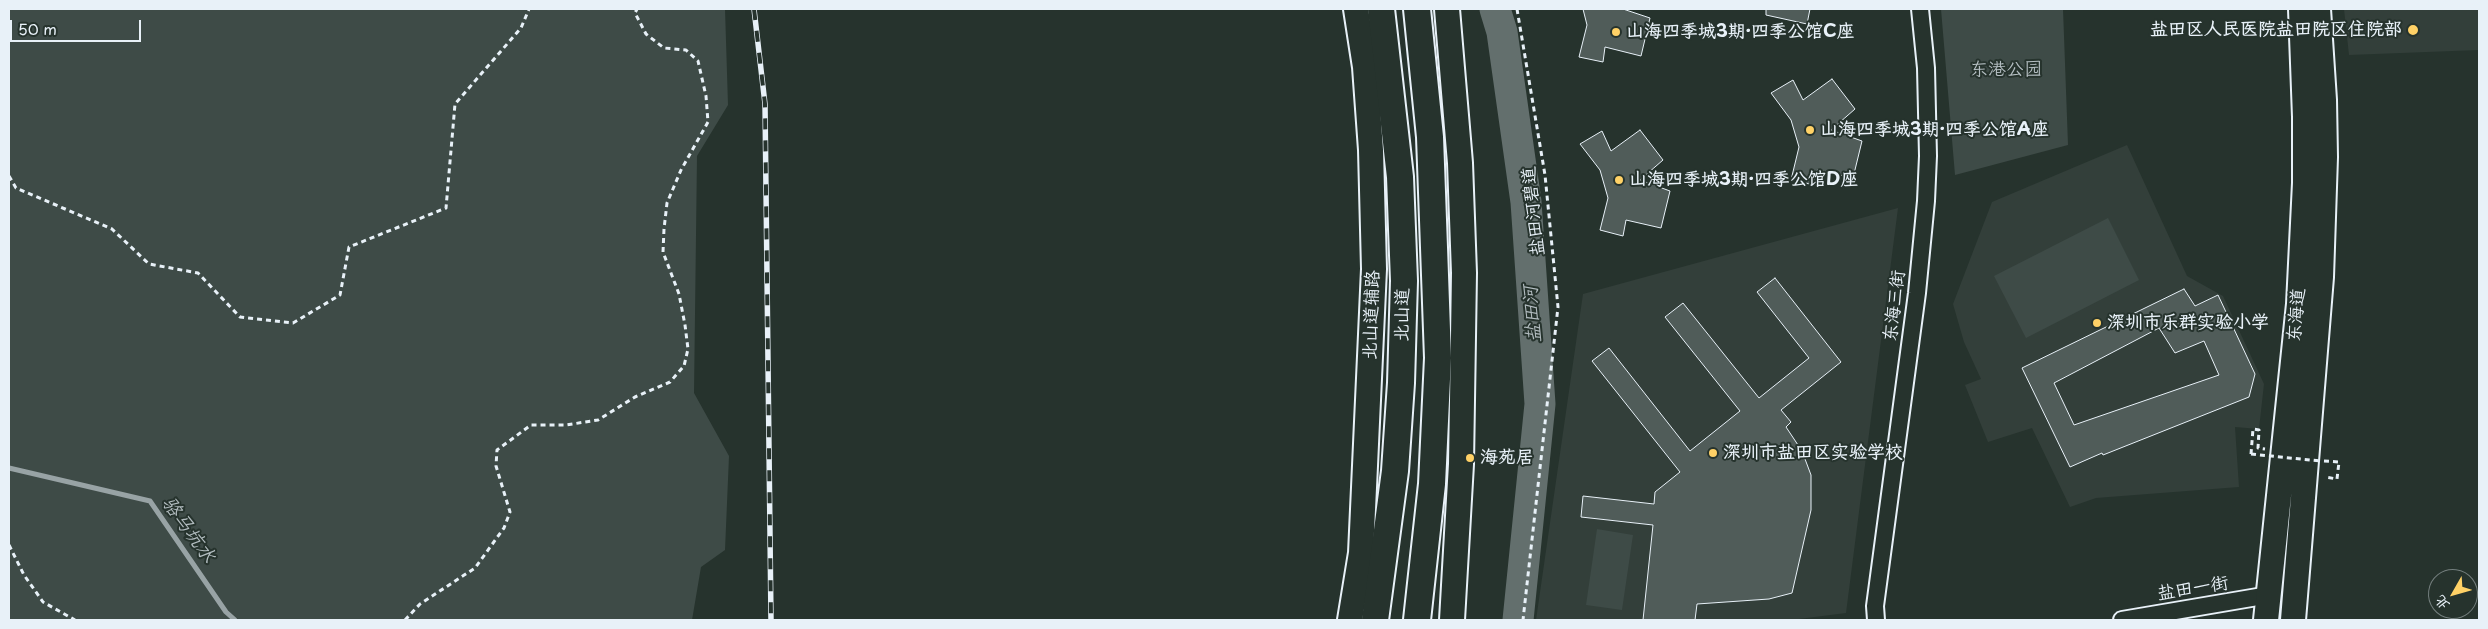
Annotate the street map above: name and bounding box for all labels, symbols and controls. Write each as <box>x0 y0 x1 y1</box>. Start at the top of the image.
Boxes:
scale bar <box>12 10 144 42</box>
text: 50 m <box>18 17 57 40</box>
place label: 盐田区人民医院盐田院区住院部 <box>2150 19 2402 41</box>
place label: 山海四季城3期·四季公馆C座 <box>1626 21 1854 43</box>
marker: 盐田区人民医院盐田院区住院部 <box>2406 23 2420 37</box>
marker: 山海四季城3期·四季公馆C座 <box>1610 26 1622 38</box>
park label: 东港公园 <box>1970 59 2042 81</box>
place label: 山海四季城3期·四季公馆A座 <box>1820 119 2049 141</box>
marker: 山海四季城3期·四季公馆A座 <box>1804 124 1816 136</box>
street label: 盐田河碧道 <box>1519 165 1549 257</box>
place label: 山海四季城3期·四季公馆D座 <box>1629 169 1858 191</box>
marker: 山海四季城3期·四季公馆D座 <box>1613 174 1625 186</box>
street label: 东海三街 <box>1880 269 1910 343</box>
street label: 北山道辅路 <box>1360 270 1384 360</box>
water label: 盐田河 <box>1520 285 1546 343</box>
street label: 东海道 <box>2284 287 2310 343</box>
street label: 北山道 <box>1392 288 1414 342</box>
place label: 深圳市乐群实验小学 <box>2107 312 2269 334</box>
marker: 深圳市乐群实验小学 <box>2091 317 2103 329</box>
place label: 深圳市盐田区实验学校 <box>1723 442 1903 464</box>
place label: 海苑居 <box>1480 447 1534 469</box>
marker: 深圳市盐田区实验学校 <box>1707 447 1719 459</box>
marker: 海苑居 <box>1464 452 1476 464</box>
water label: 骆马坑水 <box>156 493 220 567</box>
north arrow <box>2428 569 2478 619</box>
street label: 盐田一街 <box>2156 573 2230 605</box>
text: 北 <box>2429 591 2454 615</box>

